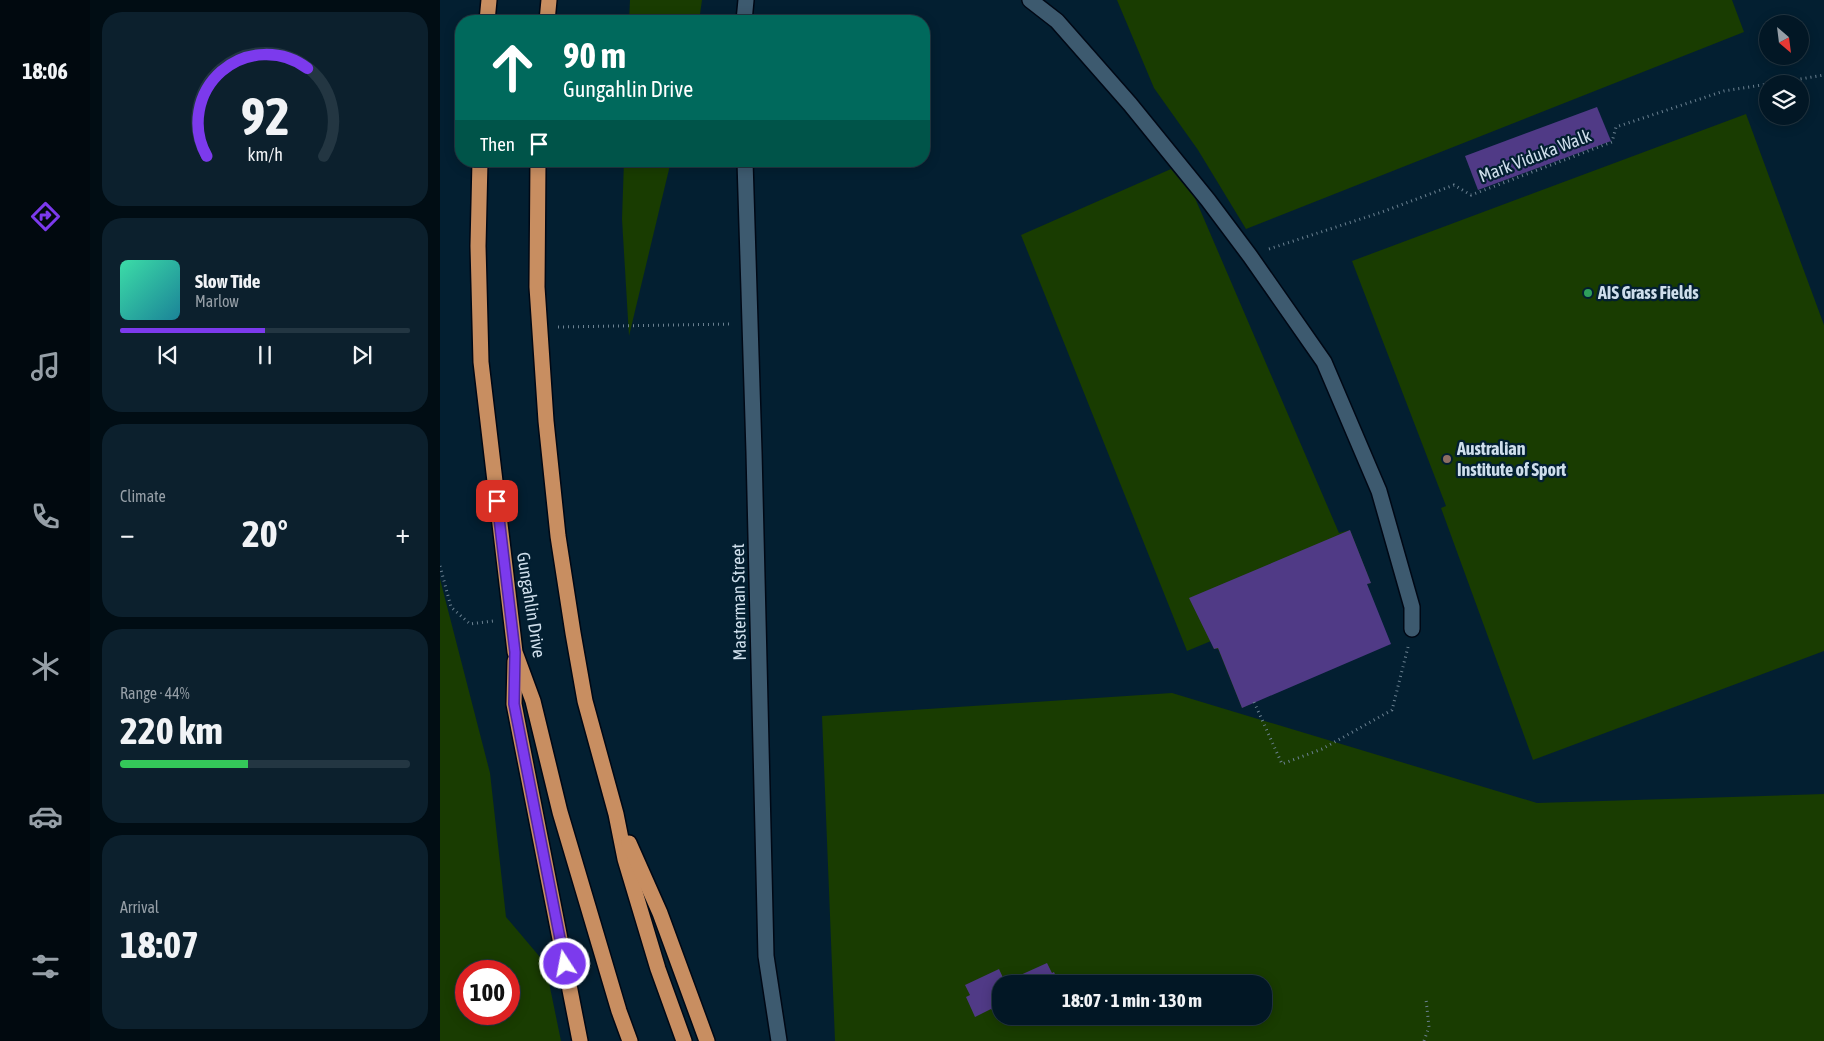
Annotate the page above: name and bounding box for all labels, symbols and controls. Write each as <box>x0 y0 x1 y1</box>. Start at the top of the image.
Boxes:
north arrow <box>1759 15 1809 65</box>
map controls <box>1759 15 1809 125</box>
icon: ahead <box>480 35 545 100</box>
text: 90 m <box>563 35 626 75</box>
text: 18:06 <box>22 58 68 84</box>
button: layers <box>1759 75 1809 125</box>
text: Gungahlin Drive <box>563 76 693 102</box>
text: 92 <box>241 86 289 146</box>
street label: Mark Viduka Walk <box>1476 124 1594 187</box>
icon: arrive <box>525 130 553 158</box>
text: Then <box>480 133 515 155</box>
text: km/h <box>247 144 283 165</box>
icon: directions <box>28 199 63 234</box>
text: Slow Tide <box>195 270 260 292</box>
place label: AIS Grass Fields <box>1597 282 1699 303</box>
marker: AIS Grass Fields <box>1582 287 1594 299</box>
text: Marlow <box>195 292 239 310</box>
icon: previous <box>154 341 182 369</box>
icon: pause <box>251 341 279 369</box>
icon: next <box>348 341 376 369</box>
icon: music <box>28 349 63 384</box>
place label: Australian Institute of Sport <box>1456 438 1567 480</box>
marker: Australian Institute of Sport <box>1441 453 1453 465</box>
pin <box>476 480 518 522</box>
text: Climate <box>120 487 166 505</box>
icon: arrive <box>483 487 511 515</box>
icon: phone <box>28 499 63 534</box>
text: 20° <box>242 512 288 555</box>
text: − <box>120 517 135 549</box>
text: + <box>395 517 410 549</box>
street label: Masterman Street <box>727 543 750 661</box>
street label: Gungahlin Drive <box>513 551 550 659</box>
icon: climate <box>28 649 63 684</box>
text: Range · 44% <box>120 684 190 702</box>
text: 220 km <box>120 709 223 752</box>
icon: car <box>28 799 63 834</box>
text: Arrival <box>120 898 159 916</box>
text: 18:07 <box>120 923 199 966</box>
position arrow <box>538 937 590 989</box>
icon: filters <box>28 949 63 984</box>
speed limit sign: 100 <box>455 960 520 1025</box>
text: 18:07 · 1 min · 130 m <box>1062 989 1202 1011</box>

